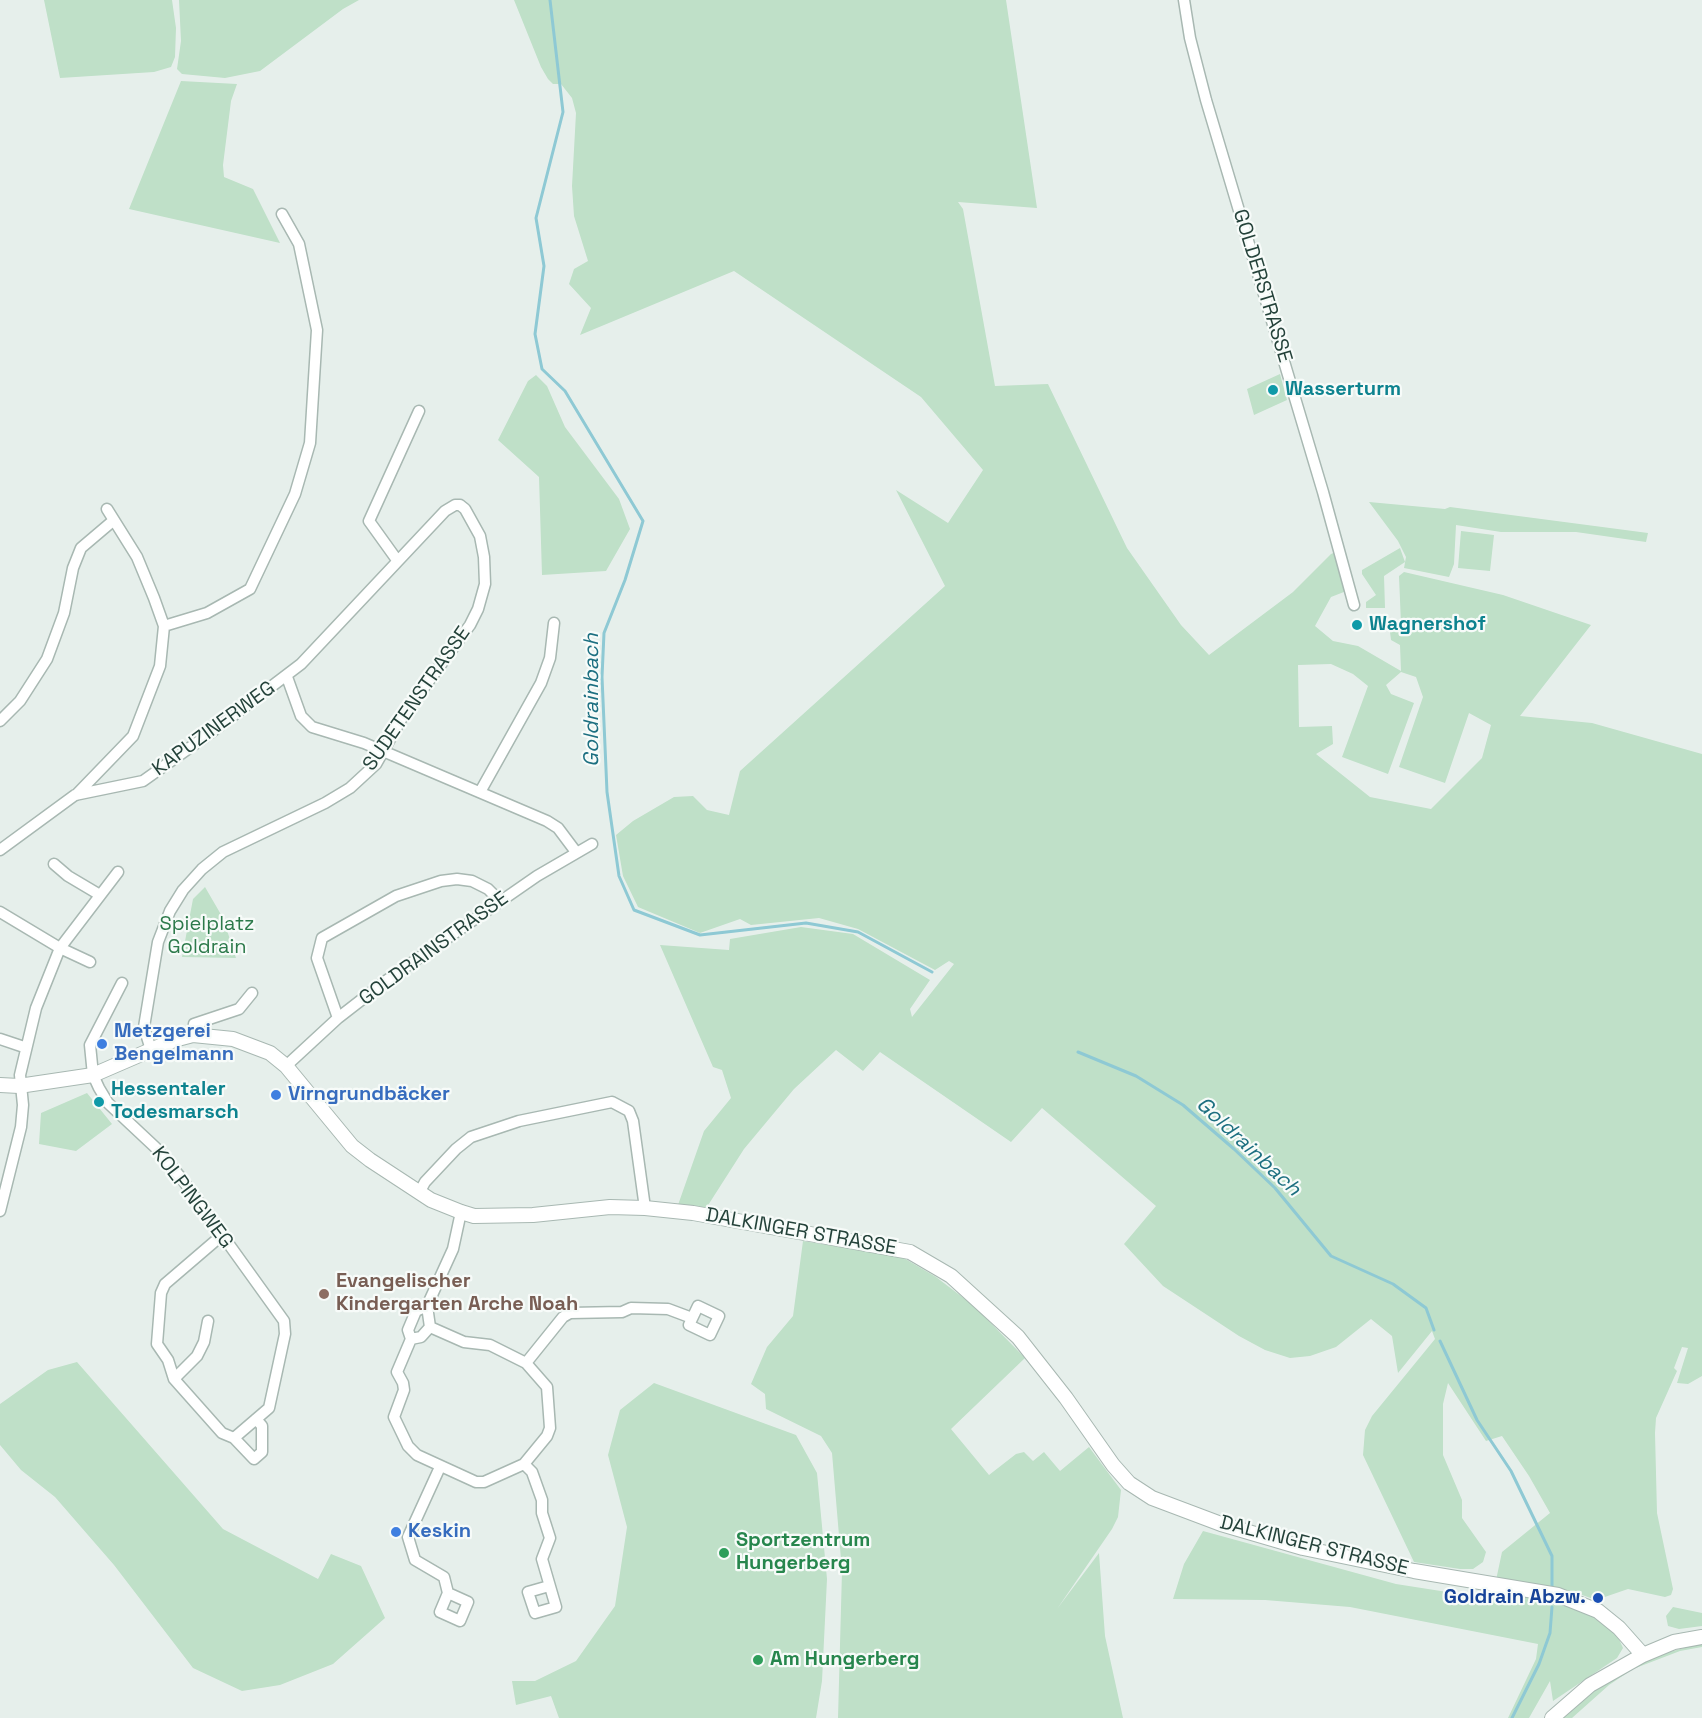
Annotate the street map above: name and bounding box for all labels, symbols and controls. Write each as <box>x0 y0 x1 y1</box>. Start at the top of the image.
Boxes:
street label: GOLDERSTRASSE <box>1227 206 1297 366</box>
place label: Wasserturm <box>1285 378 1401 402</box>
marker: Wasserturm <box>1266 383 1280 397</box>
place label: Wagnershof <box>1369 613 1486 637</box>
marker: Wagnershof <box>1350 618 1364 632</box>
street label: SUDETENSTRASSE <box>358 622 476 776</box>
water label: Goldrainbach <box>579 633 605 767</box>
street label: KAPUZINERWEG <box>148 676 280 782</box>
street label: GOLDRAINSTRASSE <box>355 887 513 1011</box>
park label: Spielplatz Goldrain <box>159 913 255 960</box>
place label: Metzgerei Bengelmann <box>114 1020 234 1067</box>
marker: Metzgerei Bengelmann <box>95 1037 109 1051</box>
place label: Hessentaler Todesmarsch <box>111 1078 239 1125</box>
place label: Virngrundbäcker <box>288 1083 450 1107</box>
marker: Virngrundbäcker <box>269 1088 283 1102</box>
water label: Goldrainbach <box>1190 1092 1306 1202</box>
marker: Hessentaler Todesmarsch <box>92 1095 106 1109</box>
street label: KOLPINGWEG <box>146 1142 238 1254</box>
street label: DALKINGER STRASSE <box>704 1203 898 1261</box>
place label: Evangelischer Kindergarten Arche Noah <box>336 1270 578 1317</box>
marker: Evangelischer Kindergarten Arche Noah <box>317 1287 331 1301</box>
street label: DALKINGER STRASSE <box>1217 1511 1411 1581</box>
place label: Keskin <box>408 1520 471 1544</box>
marker: Keskin <box>389 1525 403 1539</box>
place label: Sportzentrum Hungerberg <box>736 1529 870 1576</box>
marker: Sportzentrum Hungerberg <box>717 1546 731 1560</box>
place label: Goldrain Abzw. <box>1444 1586 1586 1610</box>
marker: Goldrain Abzw. <box>1591 1591 1605 1605</box>
place label: Am Hungerberg <box>770 1648 919 1672</box>
marker: Am Hungerberg <box>751 1653 765 1667</box>

